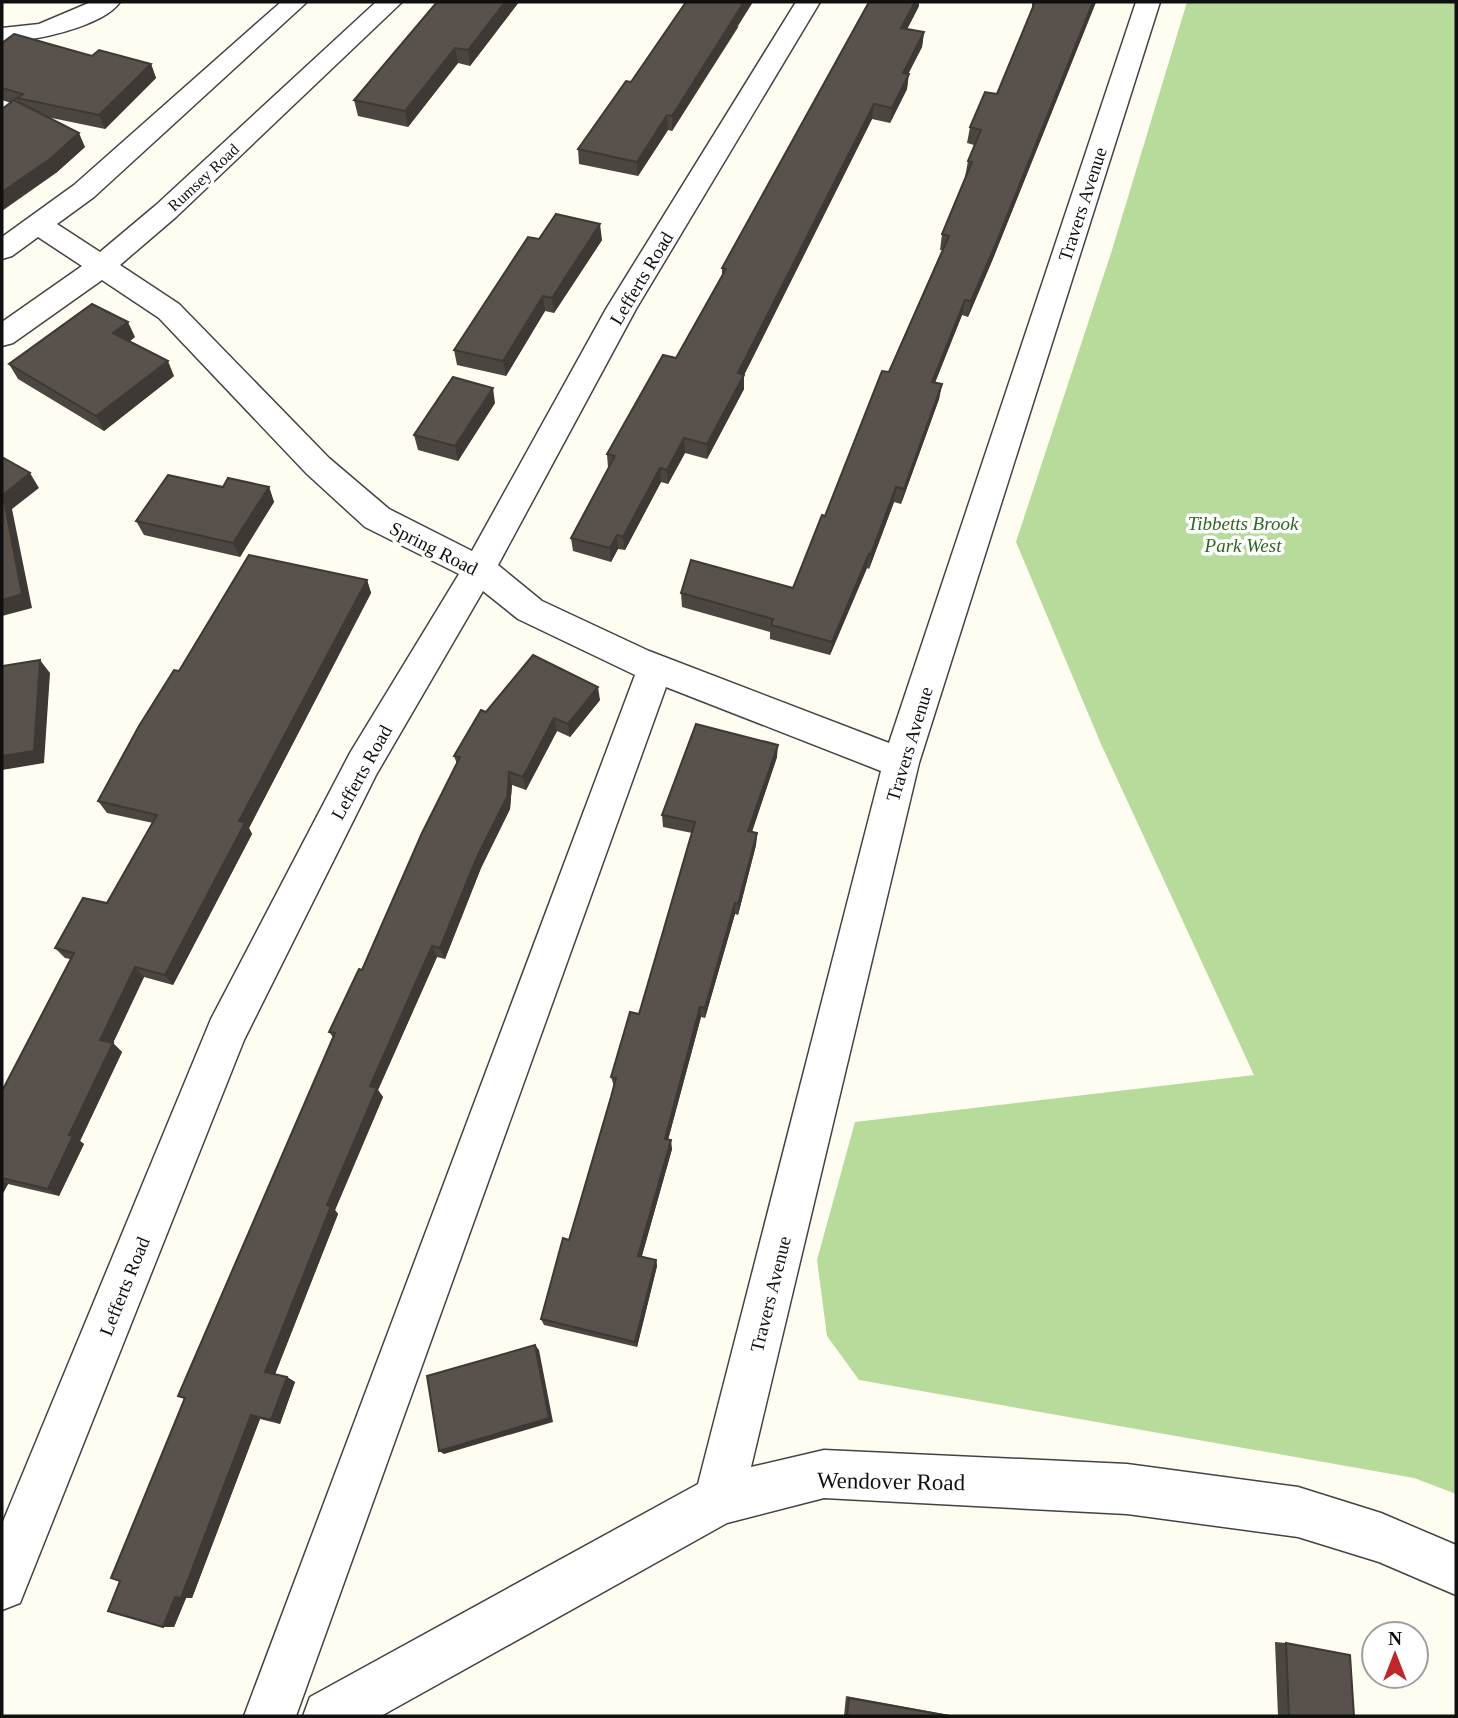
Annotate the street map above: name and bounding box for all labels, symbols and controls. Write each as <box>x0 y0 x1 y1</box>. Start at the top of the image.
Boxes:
street label: Rumsey Road <box>165 140 243 215</box>
street label: Travers Avenue <box>1054 144 1111 264</box>
street label: Lefferts Road <box>605 228 678 329</box>
park label: Tibbetts Brook Park West <box>1188 513 1299 556</box>
street label: Spring Road <box>386 517 482 580</box>
street label: Travers Avenue <box>882 684 937 804</box>
street label: Lefferts Road <box>327 721 396 823</box>
street label: Lefferts Road <box>95 1233 154 1339</box>
street label: Travers Avenue <box>746 1234 795 1354</box>
street label: Wendover Road <box>817 1468 966 1495</box>
north arrow <box>1360 1620 1430 1690</box>
text: N <box>1388 1628 1402 1649</box>

